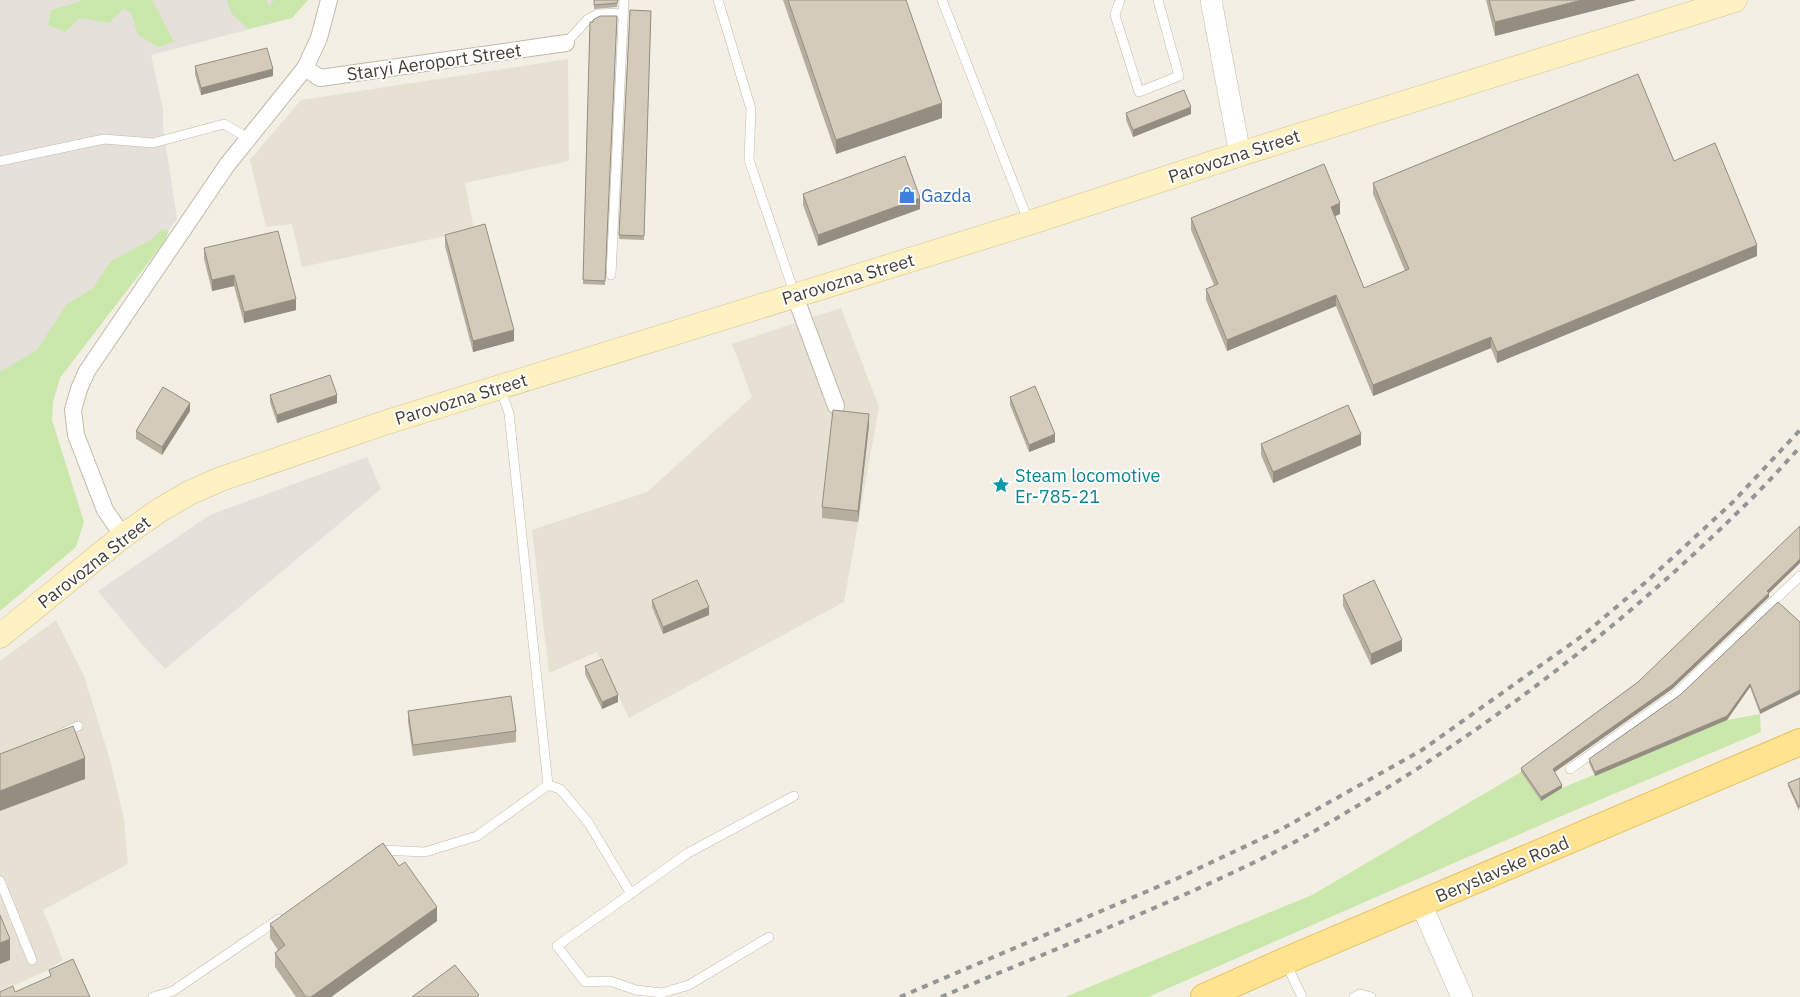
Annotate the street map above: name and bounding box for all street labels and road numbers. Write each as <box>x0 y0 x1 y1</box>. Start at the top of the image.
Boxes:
street label: Staryi Aeroport Street <box>345 38 523 86</box>
street label: Parovozna Street <box>1165 124 1303 188</box>
street label: Parovozna Street <box>779 248 917 310</box>
street label: Parovozna Street <box>392 368 530 430</box>
street label: Parovozna Street <box>33 511 155 613</box>
street label: Beryslavske Road <box>1432 831 1572 907</box>

